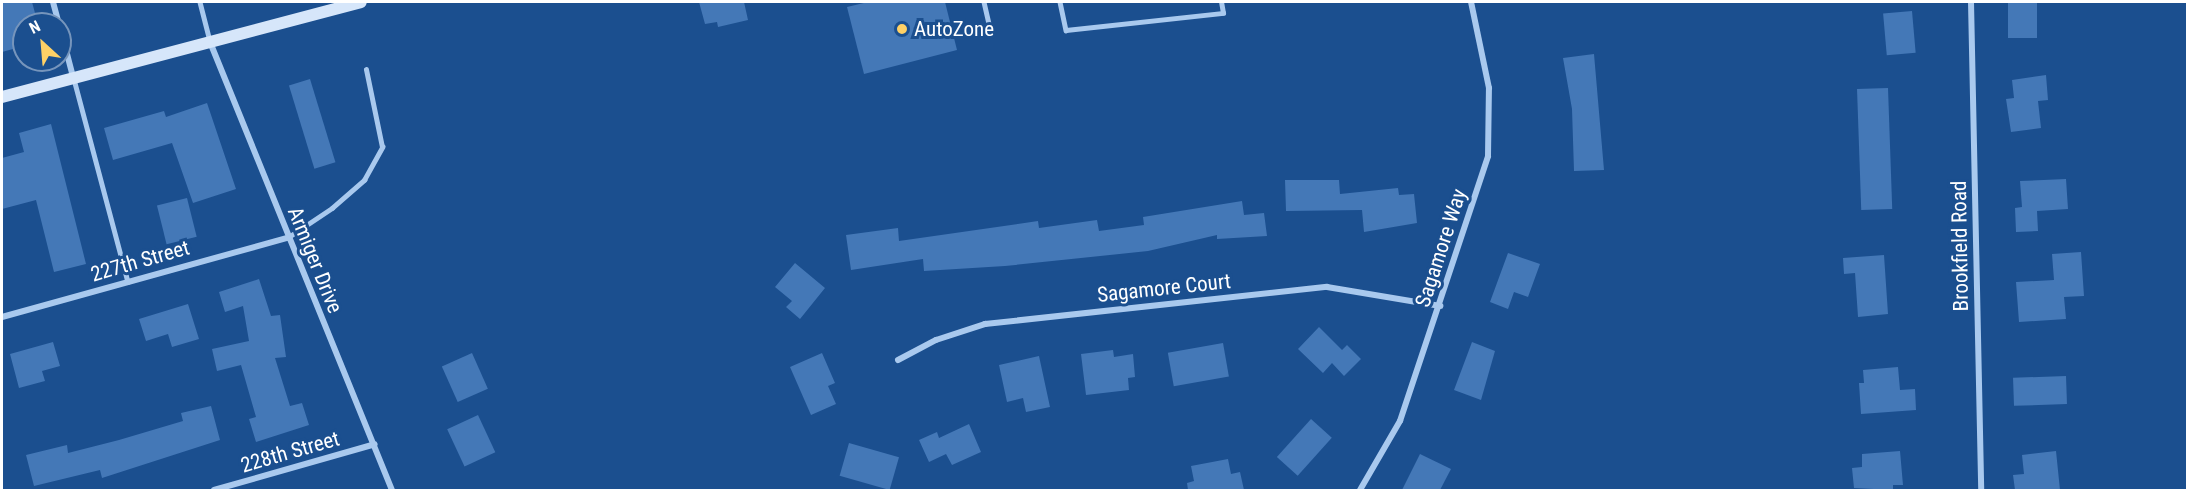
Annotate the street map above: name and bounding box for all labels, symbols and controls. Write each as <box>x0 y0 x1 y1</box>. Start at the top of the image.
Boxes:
north arrow <box>12 12 72 72</box>
text: N <box>26 16 43 38</box>
place label: AutoZone <box>914 16 994 42</box>
marker: AutoZone <box>895 22 909 36</box>
street label: Brookfield Road <box>1946 181 1974 311</box>
street label: Sagamore Way <box>1410 186 1472 310</box>
street label: Armiger Drive <box>282 203 348 317</box>
street label: 227th Street <box>88 235 192 287</box>
street label: Sagamore Court <box>1096 268 1232 308</box>
street label: 228th Street <box>238 426 342 478</box>

